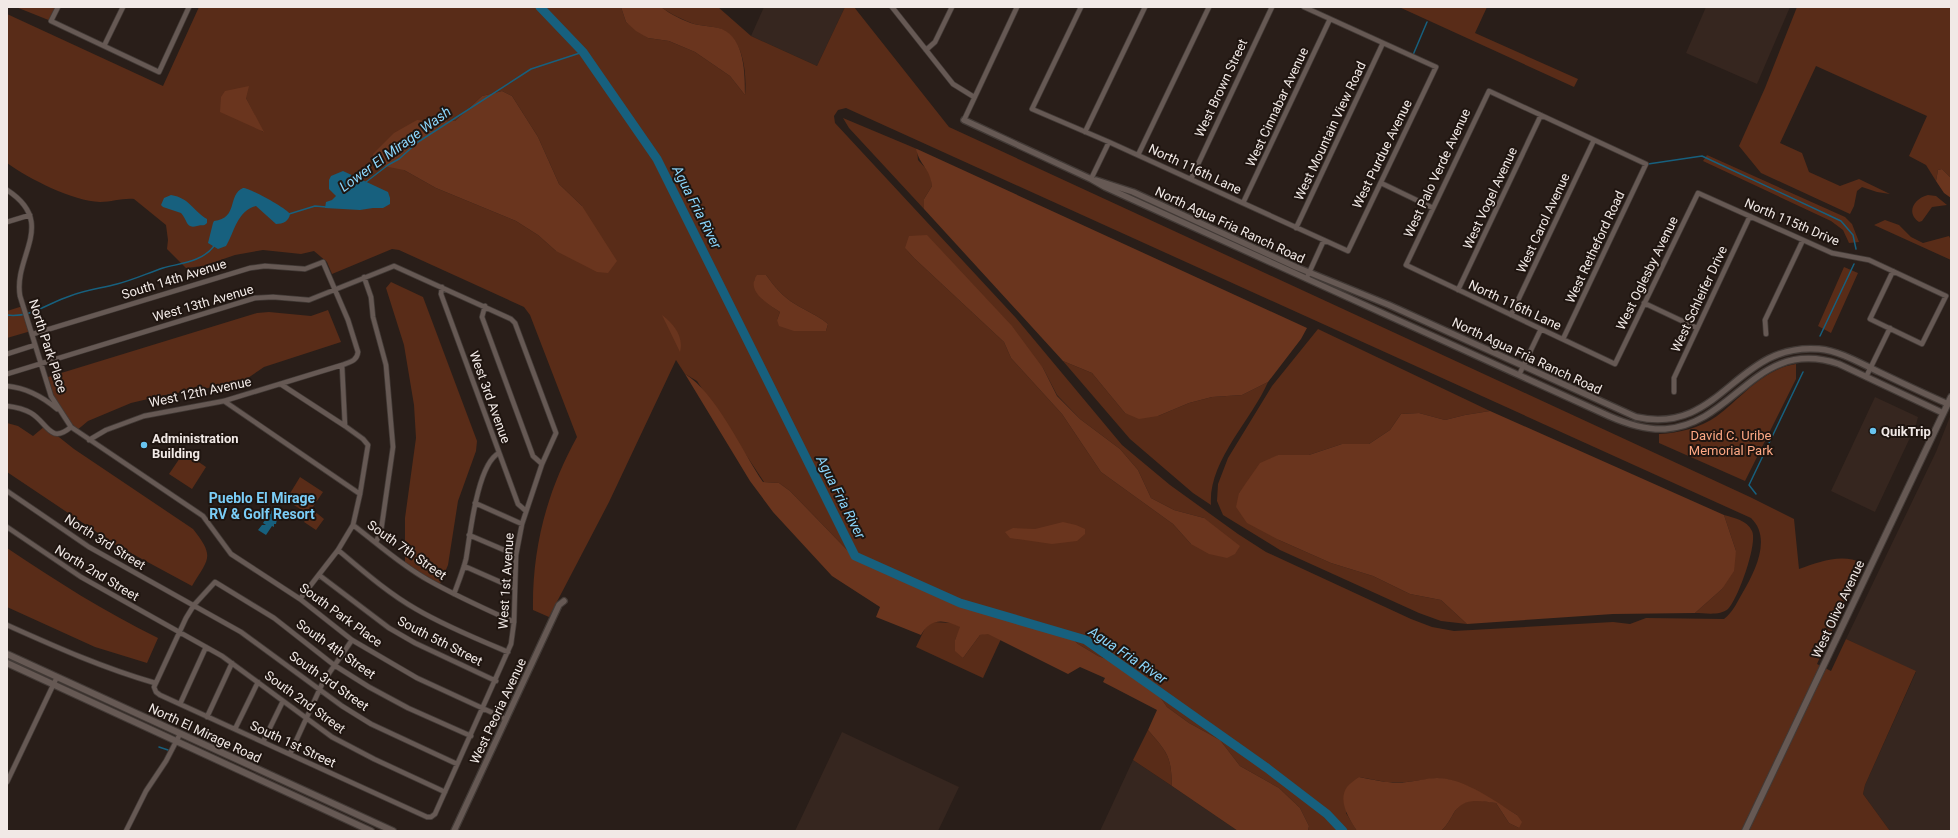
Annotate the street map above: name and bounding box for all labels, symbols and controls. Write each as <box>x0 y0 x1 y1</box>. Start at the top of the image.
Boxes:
street label: West Brown Street <box>1192 36 1250 140</box>
street label: West Cinnabar Avenue <box>1243 45 1311 169</box>
street label: West Mountain View Road <box>1291 59 1369 203</box>
street label: West Purdue Avenue <box>1349 97 1415 211</box>
water label: Lower El Mirage Wash <box>336 103 454 195</box>
street label: West Palo Verde Avenue <box>1401 106 1474 240</box>
street label: North 116th Lane <box>1146 141 1244 197</box>
street label: West Vogel Avenue <box>1460 144 1520 251</box>
water label: Agua Fria River <box>669 162 725 251</box>
street label: West Carol Avenue <box>1513 171 1573 275</box>
street label: North Agua Fria Ranch Road <box>1153 184 1307 266</box>
street label: West Retheford Road <box>1562 188 1628 306</box>
street label: North 115th Drive <box>1742 195 1842 249</box>
street label: West Oglesby Avenue <box>1613 214 1681 332</box>
street label: West Schleifer Drive <box>1668 243 1730 354</box>
street label: South 14th Avenue <box>120 256 228 302</box>
street label: North 116th Lane <box>1466 277 1564 333</box>
street label: West 13th Avenue <box>151 281 255 325</box>
street label: North Park Place <box>26 297 70 395</box>
street label: North Agua Fria Ranch Road <box>1450 315 1604 397</box>
street label: West 3rd Avenue <box>466 349 514 445</box>
street label: West 12th Avenue <box>147 374 253 410</box>
place label: QuikTrip <box>1881 424 1931 439</box>
marker: QuikTrip <box>1868 426 1878 436</box>
park label: David C. Uribe Memorial Park <box>1689 428 1774 458</box>
place label: Administration Building <box>152 431 239 461</box>
marker: Administration Building <box>139 440 149 450</box>
water label: Agua Fria River <box>813 452 869 541</box>
district label: Pueblo El Mirage RV & Golf Resort <box>209 490 316 522</box>
street label: North 3rd Street <box>62 511 148 573</box>
street label: South 7th Street <box>365 517 449 583</box>
street label: West 1st Avenue <box>495 532 517 630</box>
street label: North 2nd Street <box>52 542 142 604</box>
street label: West Olive Avenue <box>1809 557 1867 660</box>
street label: South Park Place <box>297 580 385 650</box>
street label: South 5th Street <box>395 613 485 669</box>
street label: South 4th Street <box>294 616 378 682</box>
water label: Agua Fria River <box>1085 622 1170 687</box>
street label: South 3rd Street <box>286 648 372 714</box>
street label: West Peoria Avenue <box>467 656 529 766</box>
street label: South 2nd Street <box>262 668 348 736</box>
street label: North El Mirage Road <box>146 700 264 766</box>
street label: South 1st Street <box>248 718 338 770</box>

